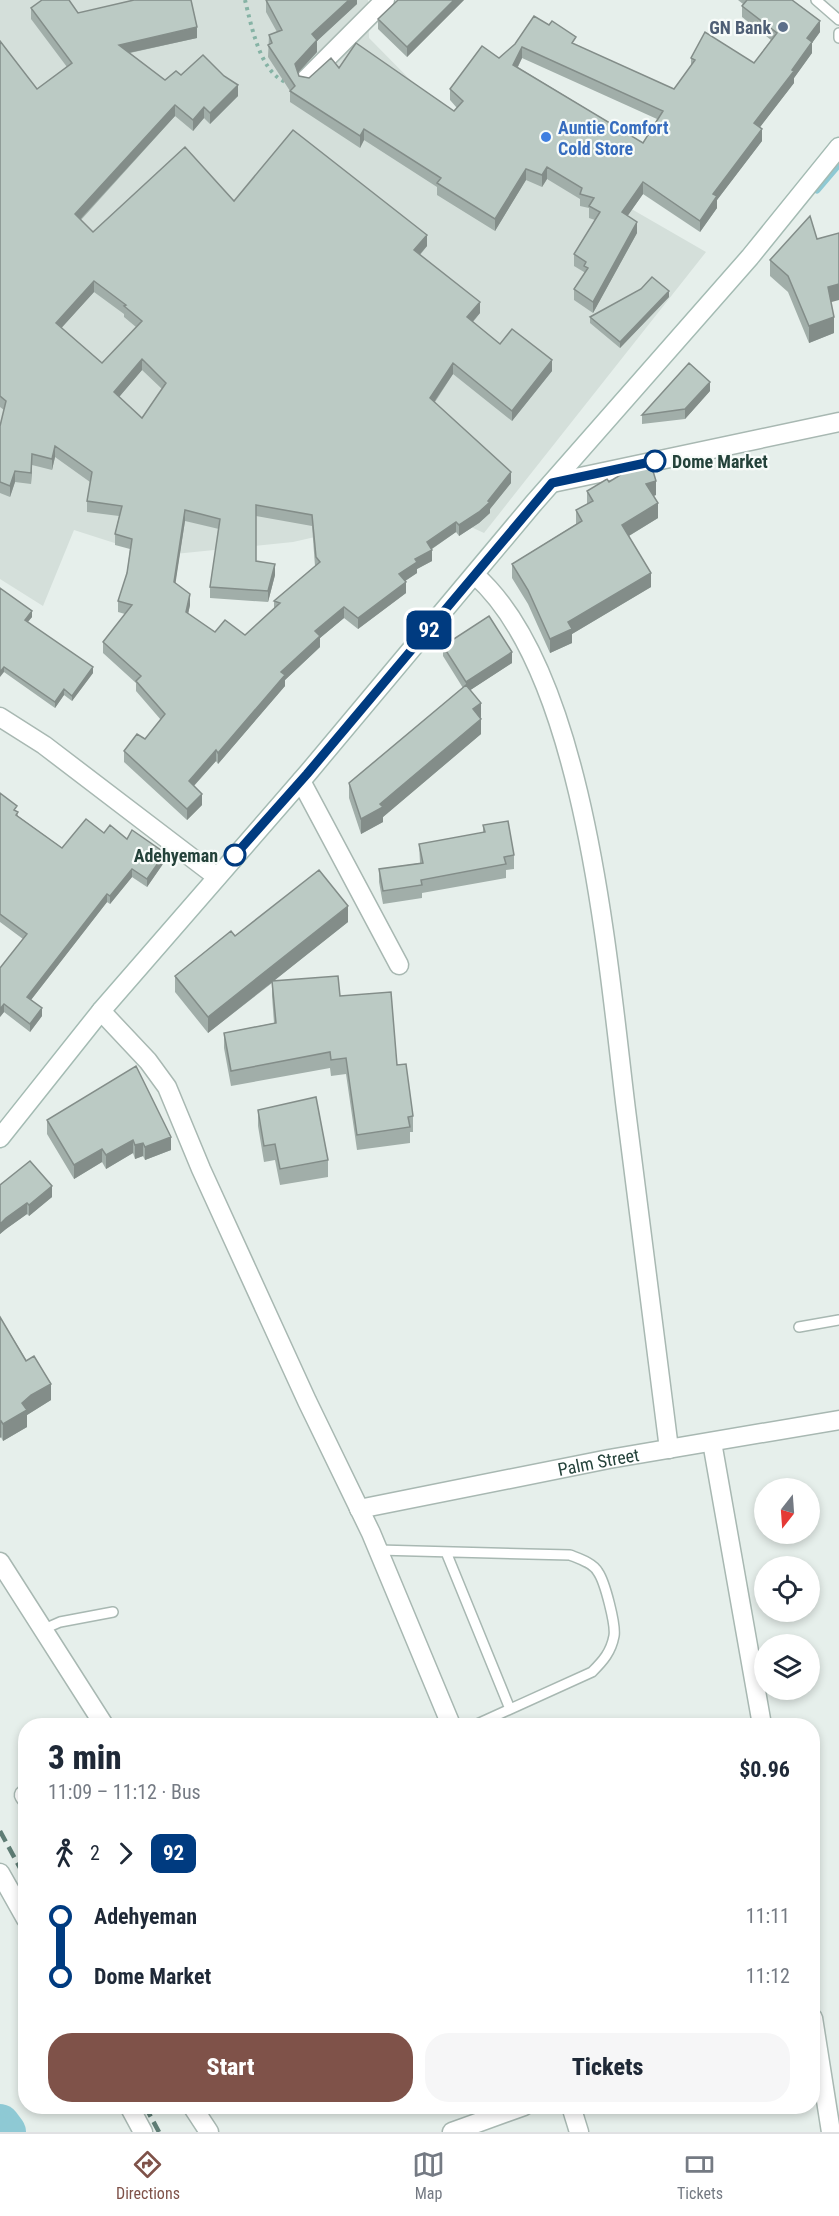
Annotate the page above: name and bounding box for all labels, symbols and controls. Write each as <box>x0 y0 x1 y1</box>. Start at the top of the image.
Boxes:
place label: GN Bank <box>709 17 771 38</box>
marker: GN Bank <box>776 20 790 34</box>
place label: Auntie Comfort Cold Store <box>558 117 669 159</box>
marker: Auntie Comfort Cold Store <box>539 130 553 144</box>
marker: Dome Market <box>644 450 666 472</box>
place label: Dome Market <box>672 451 768 472</box>
line badge: 92 <box>402 610 456 650</box>
text: 92 <box>418 618 440 642</box>
marker: Adehyeman <box>224 844 246 866</box>
place label: Adehyeman <box>134 845 218 866</box>
street label: Palm Street <box>556 1444 641 1480</box>
north arrow <box>754 1478 820 1544</box>
map controls <box>754 1478 820 1700</box>
button: locate <box>754 1556 820 1622</box>
button: layers <box>754 1634 820 1700</box>
text: 3 min <box>48 1738 122 1777</box>
text: $0.96 <box>739 1757 790 1782</box>
text: 11:09 – 11:12 · Bus <box>48 1780 201 1804</box>
icon: walk <box>48 1837 81 1870</box>
icon: forward <box>109 1837 142 1870</box>
text: 2 <box>90 1841 100 1865</box>
text: 92 <box>163 1841 184 1865</box>
text: Adehyeman <box>94 1904 197 1929</box>
text: 11:11 <box>746 1904 790 1928</box>
text: Dome Market <box>94 1964 211 1989</box>
text: 11:12 <box>746 1964 790 1988</box>
button: Start <box>48 2033 413 2102</box>
button: Tickets <box>425 2033 790 2102</box>
tab: Directions <box>116 2148 180 2203</box>
tab: Map <box>412 2148 445 2203</box>
tab: Tickets <box>677 2148 723 2203</box>

